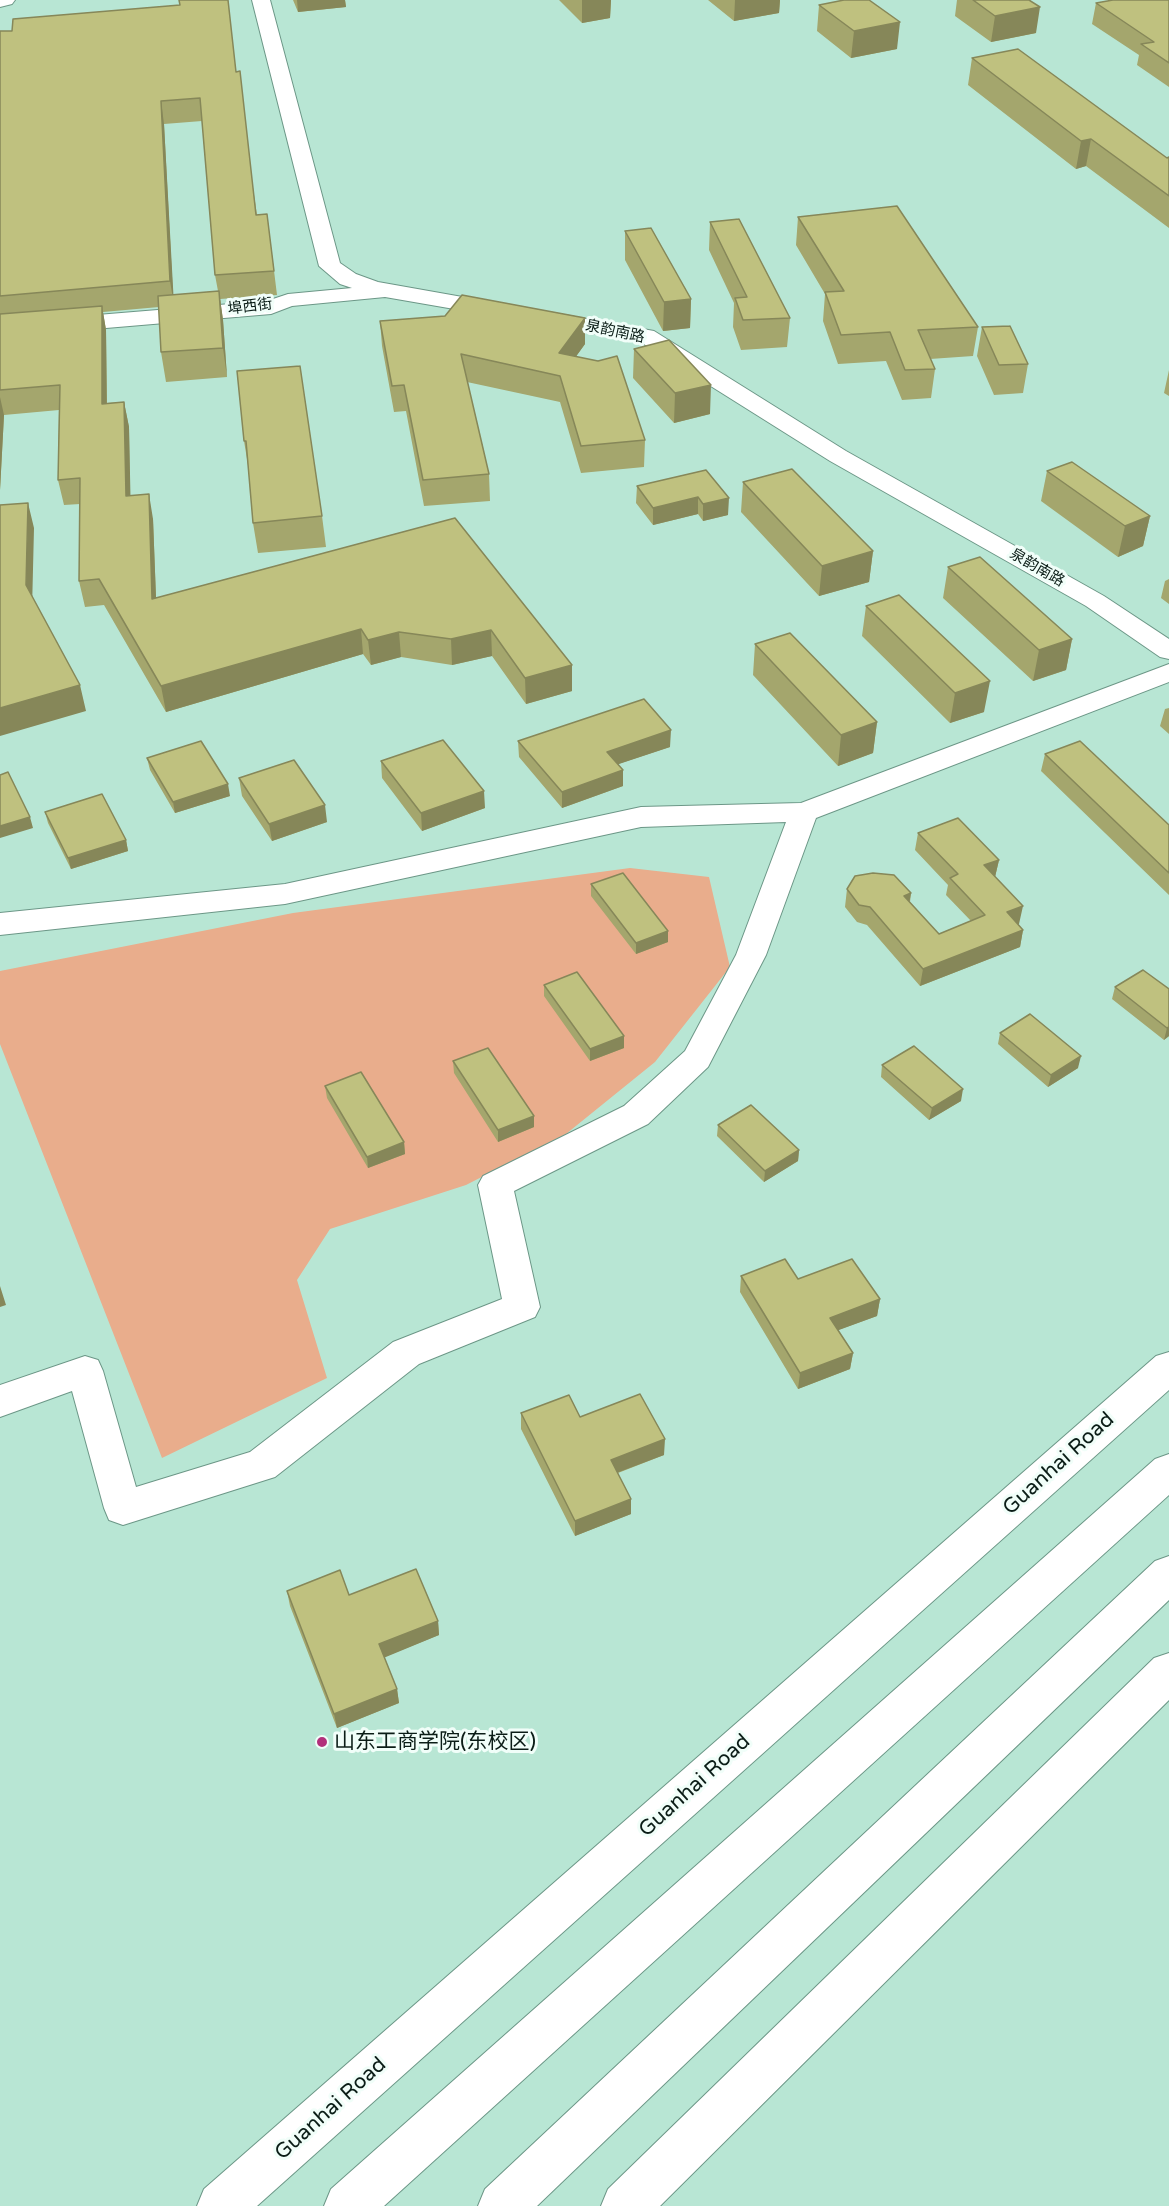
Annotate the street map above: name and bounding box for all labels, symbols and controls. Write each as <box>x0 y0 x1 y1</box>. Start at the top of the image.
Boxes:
street label: 埠西街 <box>227 295 273 319</box>
street label: 泉韵南路 <box>584 317 646 347</box>
street label: 泉韵南路 <box>1007 545 1067 591</box>
street label: Guanhai Road <box>998 1407 1120 1521</box>
place label: 山东工商学院(东校区) <box>334 1729 536 1755</box>
street label: Guanhai Road <box>634 1729 756 1843</box>
marker: 山东工商学院(东校区) <box>315 1735 329 1749</box>
street label: Guanhai Road <box>270 2052 392 2166</box>

